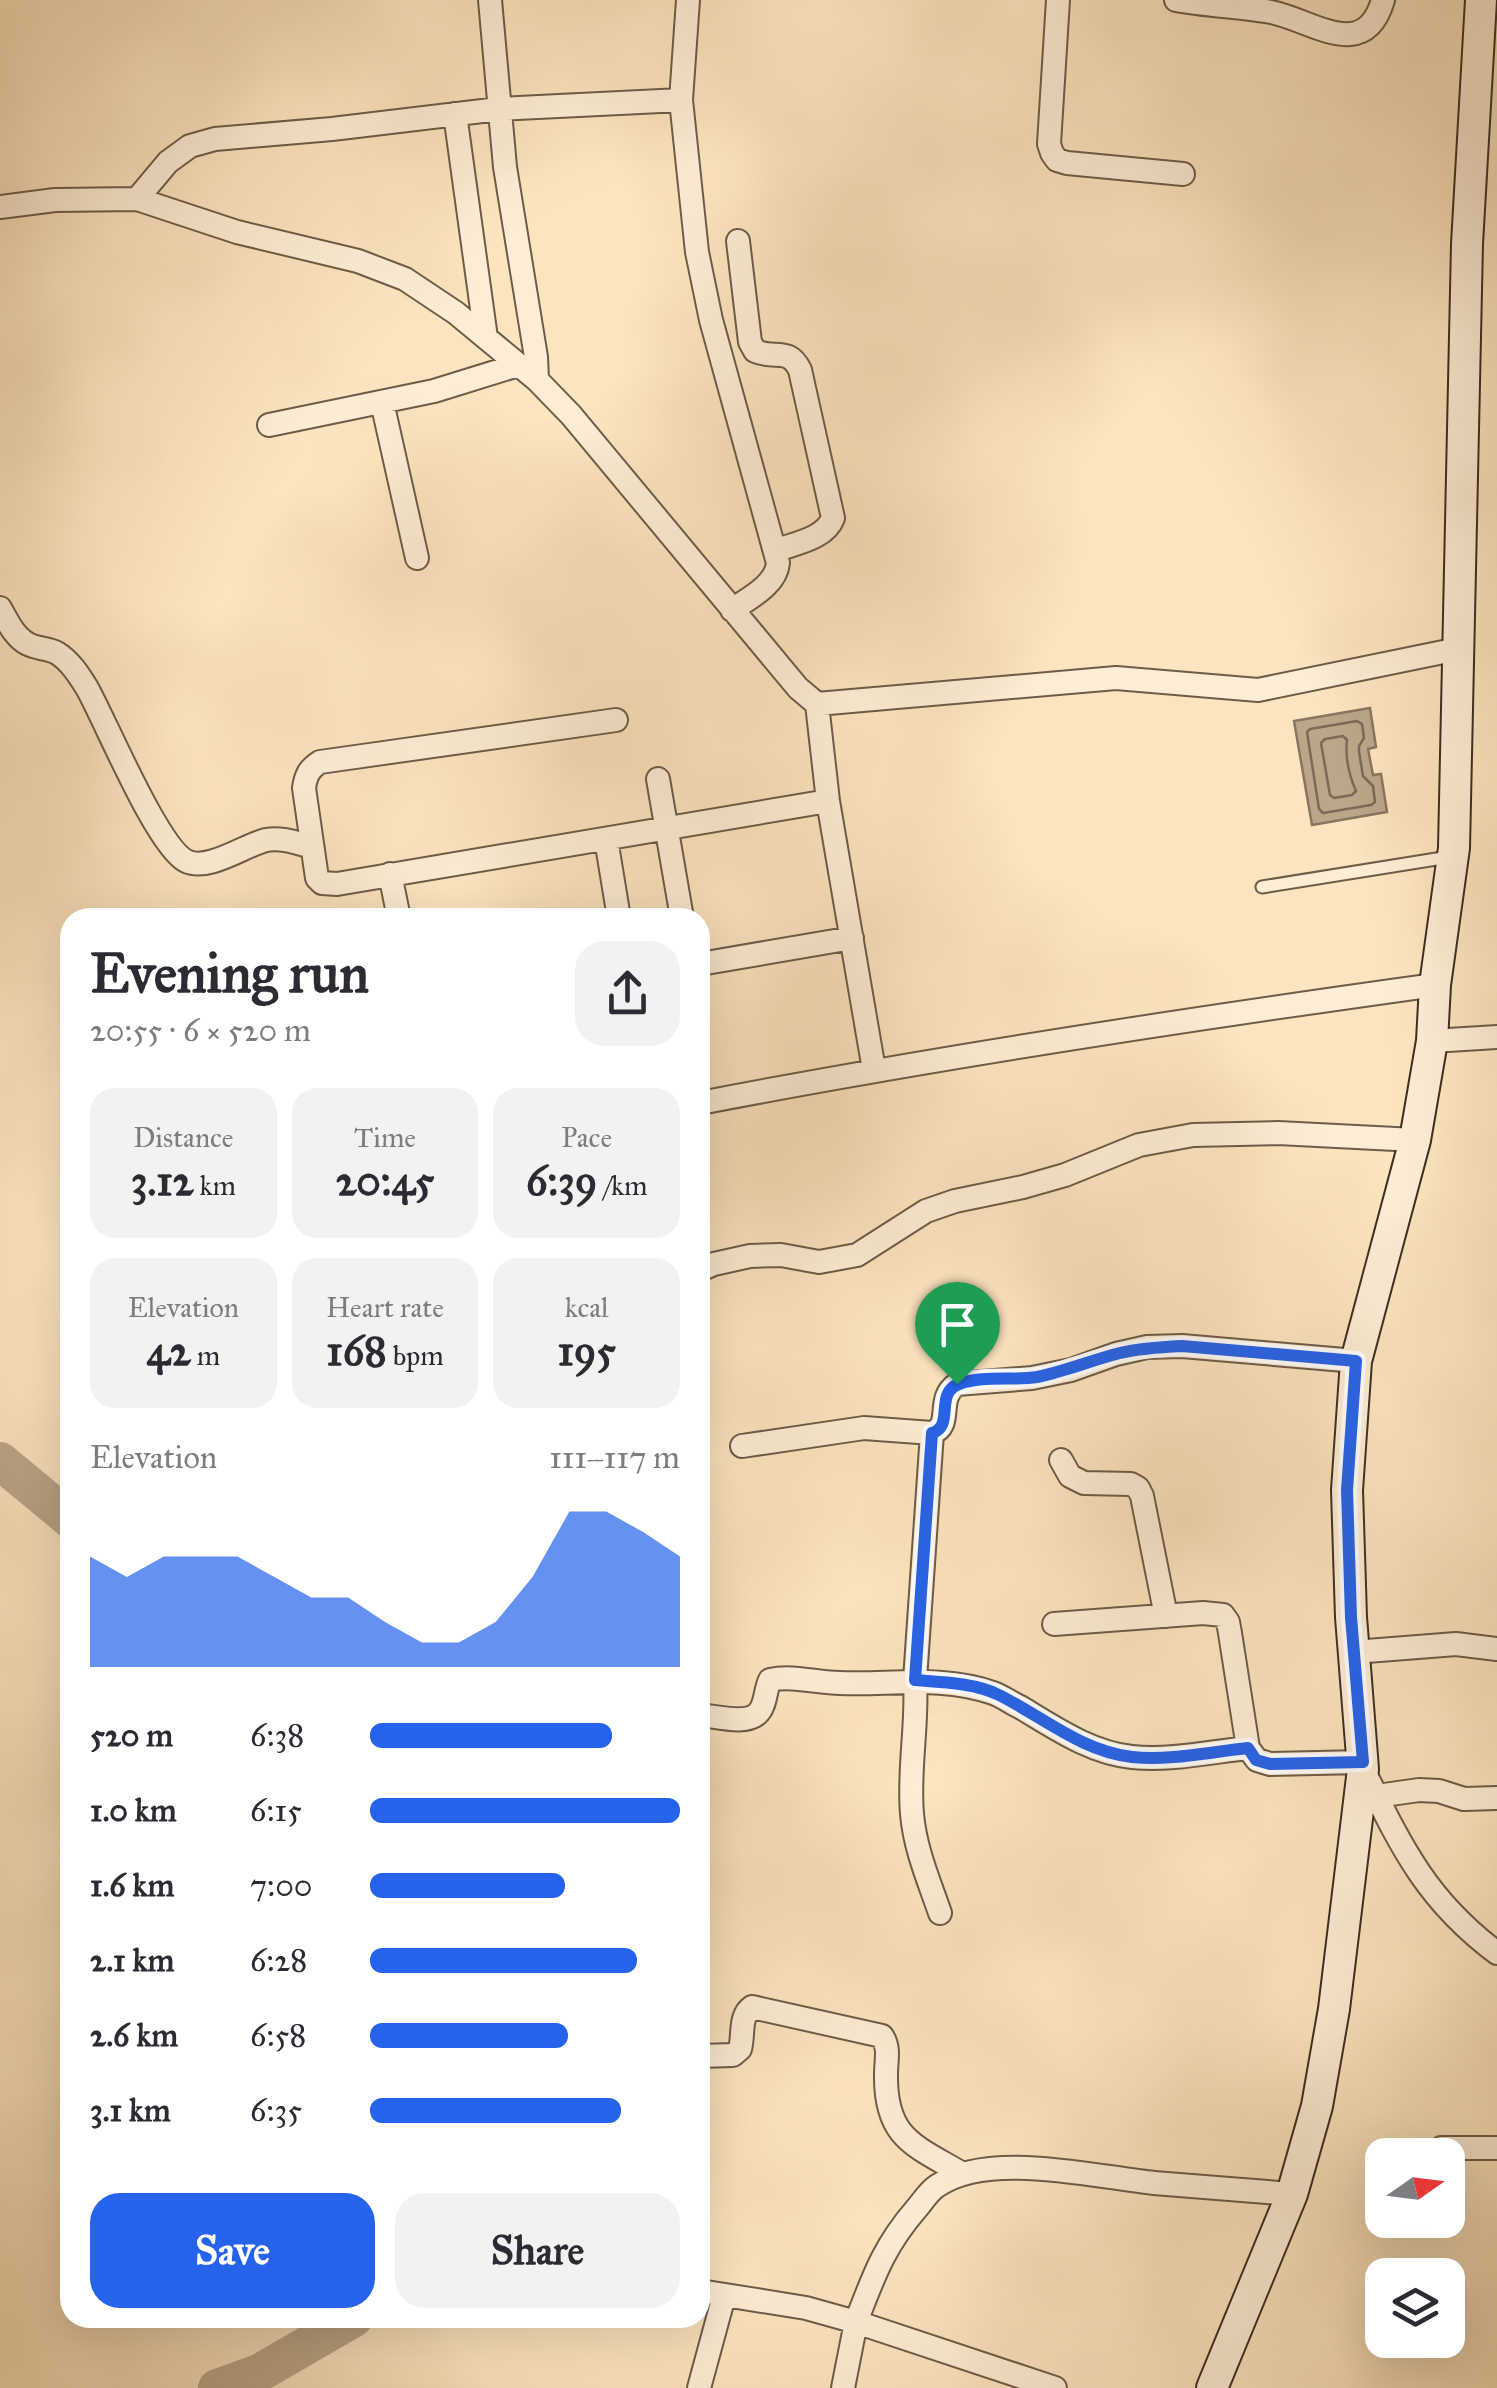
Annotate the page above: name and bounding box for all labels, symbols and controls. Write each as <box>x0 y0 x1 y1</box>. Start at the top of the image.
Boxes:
text: Evening run <box>90 940 369 1007</box>
button: share <box>575 941 680 1046</box>
text: 20:55 · 6 × 520 m <box>90 1011 311 1050</box>
text: Distance <box>133 1120 234 1155</box>
text: Time <box>354 1120 416 1155</box>
text: Pace <box>561 1120 612 1155</box>
text: 3.12 <box>131 1155 193 1207</box>
text: 20:45 <box>336 1155 434 1207</box>
text: 6:39 <box>526 1155 597 1207</box>
text: km <box>193 1168 236 1203</box>
text: /km <box>597 1168 647 1203</box>
pin <box>915 1282 1000 1385</box>
text: Elevation <box>128 1290 239 1325</box>
text: Heart rate <box>326 1290 444 1325</box>
text: kcal <box>565 1290 609 1325</box>
icon: arrive <box>930 1297 985 1352</box>
text: 42 <box>146 1325 191 1377</box>
text: 168 <box>326 1325 387 1377</box>
text: 195 <box>557 1325 616 1377</box>
text: m <box>191 1338 220 1373</box>
text: bpm <box>387 1338 444 1373</box>
text: Elevation <box>90 1438 217 1477</box>
text: 111–117 m <box>549 1438 680 1477</box>
text: 520 m <box>90 1716 173 1755</box>
text: 6:38 <box>250 1716 304 1755</box>
text: 1.0 km <box>90 1791 177 1830</box>
text: 6:15 <box>250 1791 302 1830</box>
text: 1.6 km <box>90 1866 174 1905</box>
text: 7:00 <box>250 1866 312 1905</box>
text: 2.1 km <box>90 1941 174 1980</box>
text: 6:28 <box>250 1941 307 1980</box>
text: 2.6 km <box>90 2016 178 2055</box>
text: 6:58 <box>250 2016 306 2055</box>
text: 3.1 km <box>90 2091 171 2130</box>
text: 6:35 <box>250 2091 302 2130</box>
north arrow <box>1365 2138 1465 2238</box>
map controls <box>1365 2138 1465 2358</box>
button: Save <box>90 2193 375 2308</box>
button: Share <box>395 2193 680 2308</box>
button: layers <box>1365 2258 1465 2358</box>

